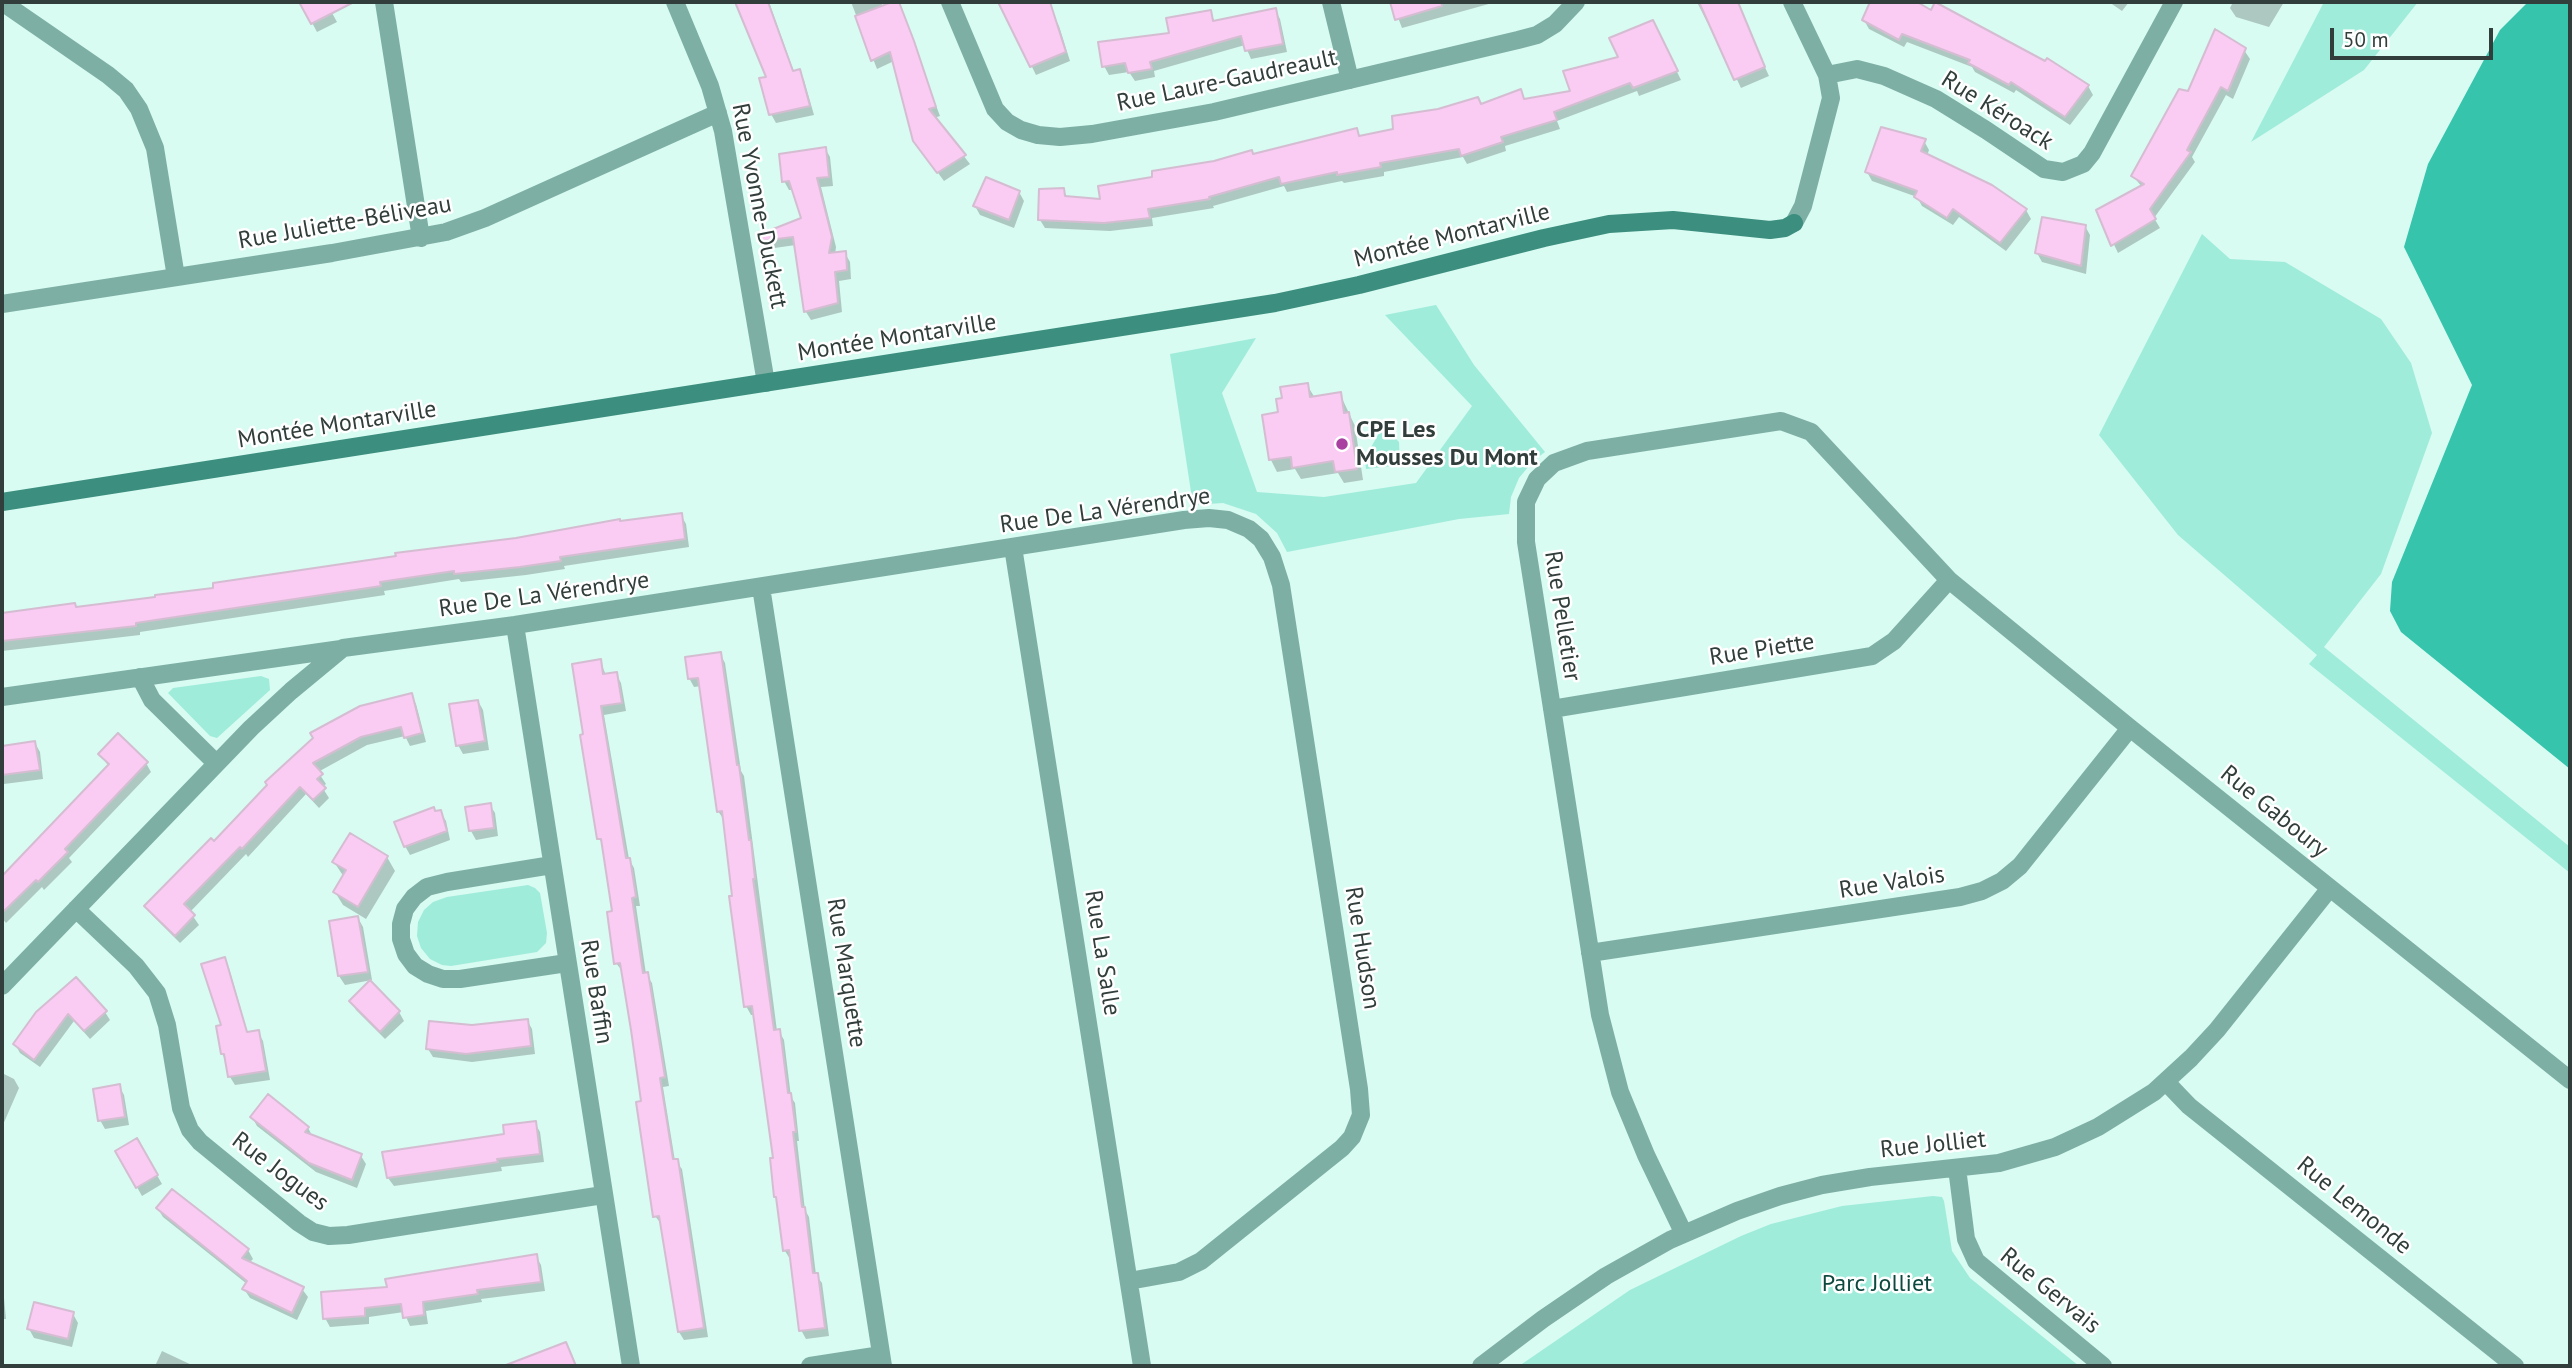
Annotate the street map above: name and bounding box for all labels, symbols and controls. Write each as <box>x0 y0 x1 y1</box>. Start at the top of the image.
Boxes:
scale bar <box>2334 14 2497 58</box>
text: 50 m <box>2343 26 2389 53</box>
street label: Rue Laure-Gaudreault <box>1114 44 1340 118</box>
street label: Rue Kéroack <box>1936 65 2058 157</box>
street label: Rue Yvonne-Duckett <box>725 101 793 311</box>
street label: Rue Juliette-Béliveau <box>236 190 454 256</box>
street label: Montée Montarville <box>1351 198 1553 274</box>
street label: Montée Montarville <box>796 308 998 368</box>
street label: Montée Montarville <box>236 395 438 455</box>
place label: CPE Les Mousses Du Mont <box>1356 416 1538 472</box>
marker: CPE Les Mousses Du Mont <box>1334 436 1350 452</box>
street label: Rue De La Vérendrye <box>998 482 1212 540</box>
street label: Rue Pelletier <box>1537 549 1587 683</box>
street label: Rue De La Vérendrye <box>437 566 651 624</box>
street label: Rue Piette <box>1707 628 1817 672</box>
street label: Rue Gaboury <box>2214 760 2334 864</box>
street label: Rue Valois <box>1837 860 1947 906</box>
street label: Rue Hudson <box>1338 885 1386 1011</box>
street label: Rue La Salle <box>1078 888 1126 1018</box>
street label: Rue Marquette <box>820 896 872 1050</box>
street label: Rue Baffin <box>574 938 618 1046</box>
street label: Rue Jolliet <box>1879 1125 1987 1165</box>
street label: Rue Jogues <box>226 1126 334 1218</box>
street label: Rue Lemonde <box>2291 1151 2417 1261</box>
street label: Rue Gervais <box>1994 1242 2106 1340</box>
park label: Parc Jolliet <box>1822 1270 1932 1298</box>

